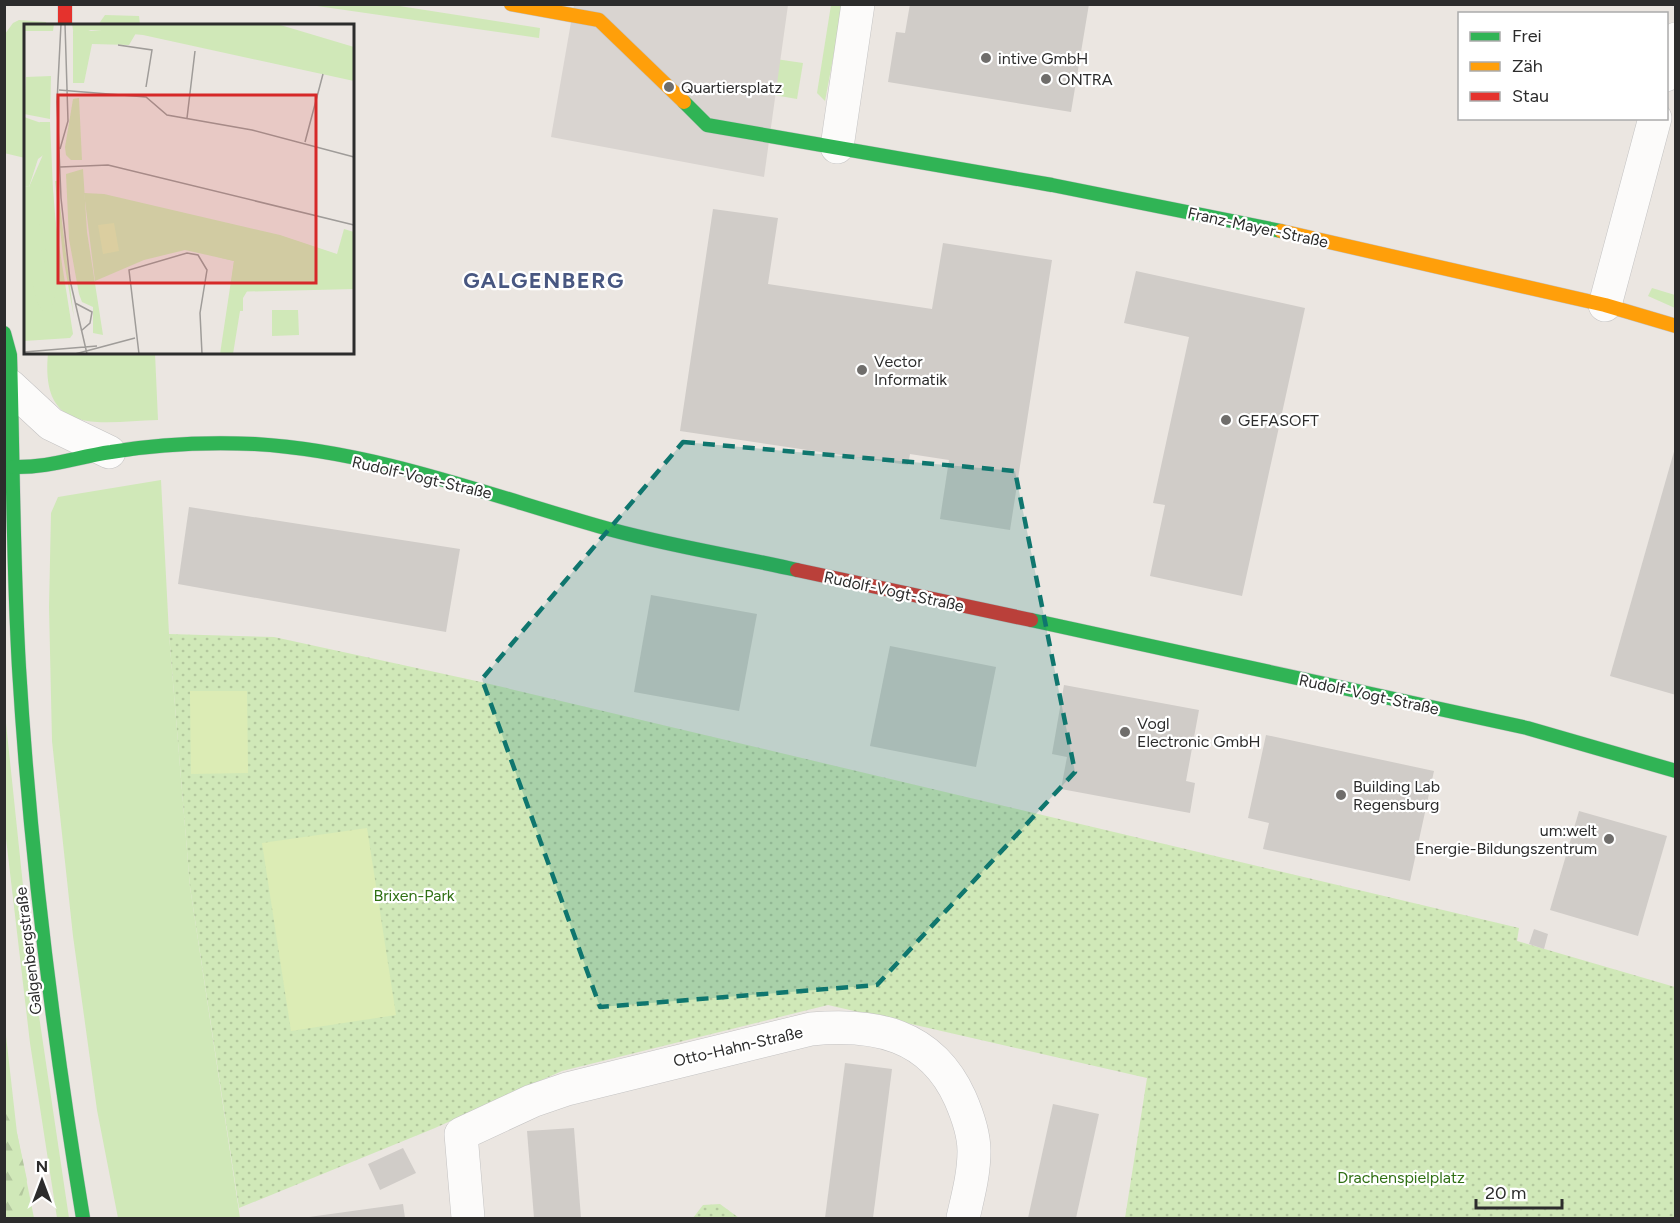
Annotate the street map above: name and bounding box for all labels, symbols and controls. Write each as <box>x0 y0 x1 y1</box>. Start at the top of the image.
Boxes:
legend <box>1458 12 1668 120</box>
inset map <box>24 24 354 354</box>
text: Frei <box>1512 25 1542 47</box>
place label: intive GmbH <box>998 49 1088 68</box>
marker: intive GmbH <box>979 51 993 65</box>
text: Zäh <box>1512 55 1543 77</box>
place label: ONTRA <box>1058 70 1113 89</box>
marker: ONTRA <box>1039 72 1053 86</box>
place label: Quartiersplatz <box>681 78 783 97</box>
marker: Quartiersplatz <box>662 80 676 94</box>
text: Stau <box>1512 85 1549 107</box>
street label: Franz-Mayer-Straße <box>1186 203 1330 252</box>
district label: GALGENBERG <box>463 267 625 294</box>
place label: Vector Informatik <box>874 352 947 389</box>
marker: Vector Informatik <box>855 363 869 377</box>
place label: GEFASOFT <box>1238 411 1319 430</box>
marker: GEFASOFT <box>1219 413 1233 427</box>
street label: Rudolf-Vogt-Straße <box>350 452 494 503</box>
street label: Rudolf-Vogt-Straße <box>822 567 966 616</box>
street label: Rudolf-Vogt-Straße <box>1297 670 1441 719</box>
place label: Vogl Electronic GmbH <box>1137 714 1261 751</box>
marker: Vogl Electronic GmbH <box>1118 725 1132 739</box>
place label: Building Lab Regensburg <box>1353 777 1440 814</box>
marker: Building Lab Regensburg <box>1334 788 1348 802</box>
place label: um:welt Energie-Bildungszentrum <box>1415 821 1597 858</box>
marker: um:welt Energie-Bildungszentrum <box>1602 832 1616 846</box>
street label: Galgenbergstraße <box>11 886 46 1016</box>
park label: Brixen-Park <box>373 886 455 905</box>
street label: Otto-Hahn-Straße <box>671 1022 805 1071</box>
north arrow <box>12 1151 72 1211</box>
text: N <box>36 1157 48 1176</box>
park label: Drachenspielplatz <box>1337 1168 1465 1187</box>
scale bar <box>1476 1172 1562 1210</box>
text: 20 m <box>1485 1182 1526 1204</box>

